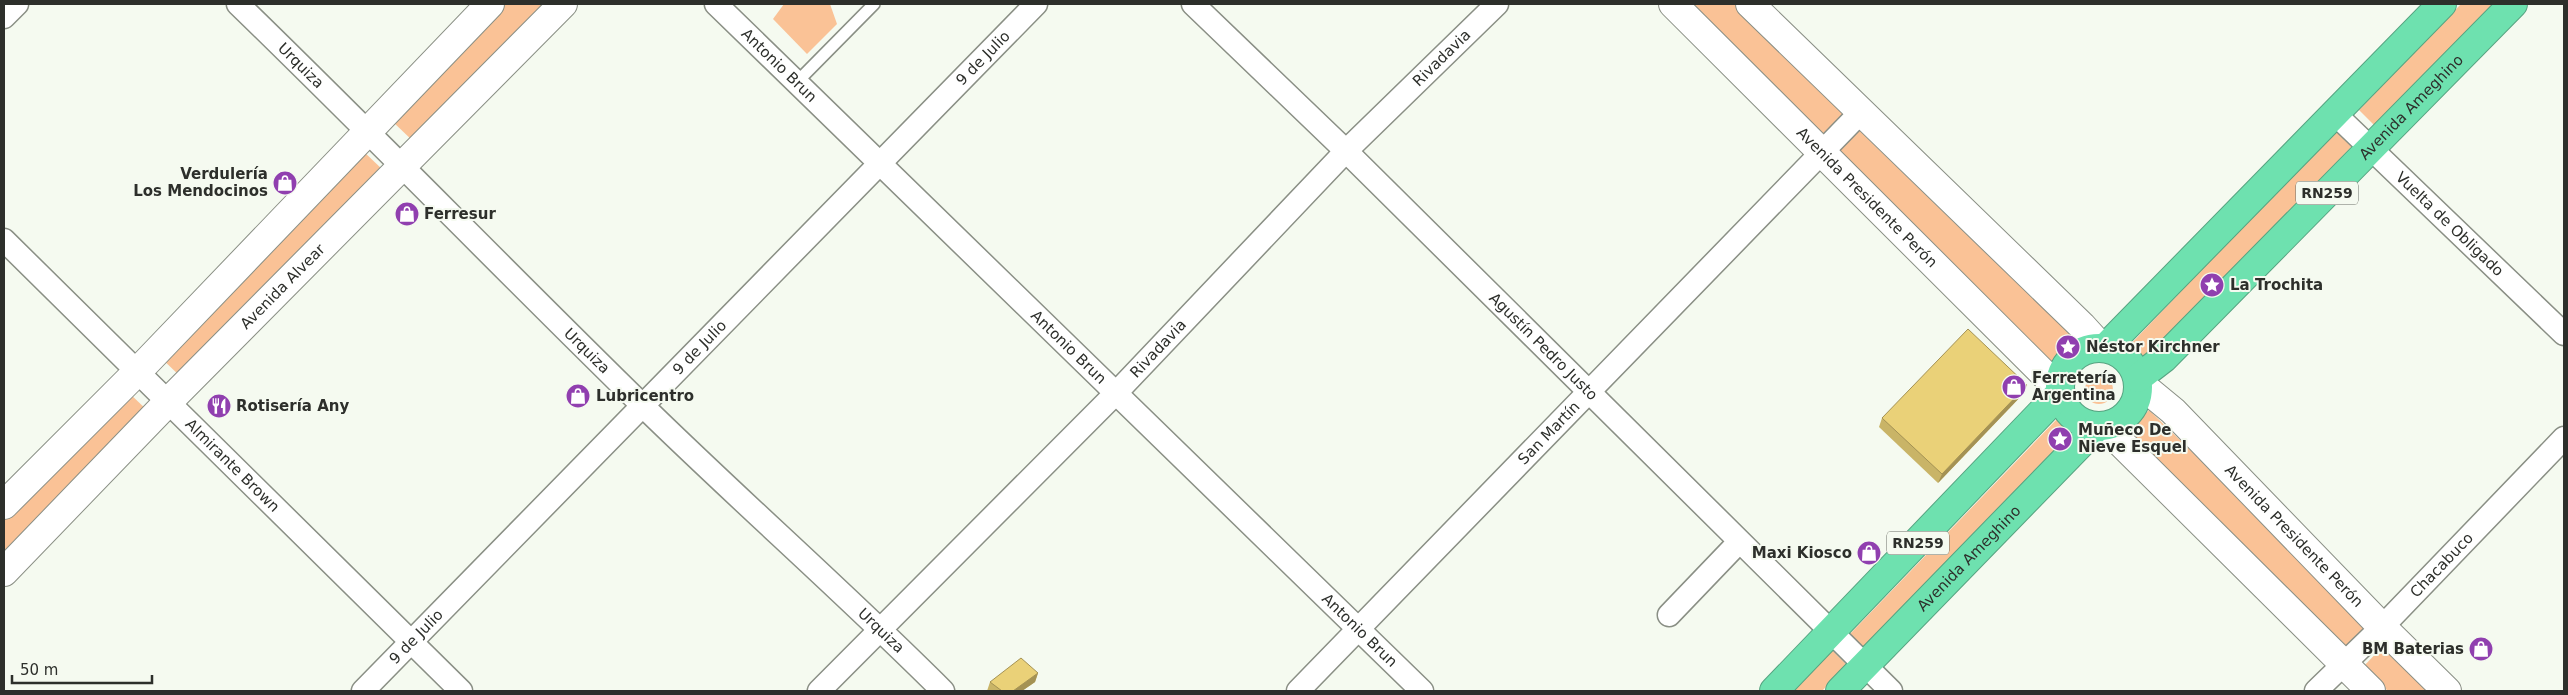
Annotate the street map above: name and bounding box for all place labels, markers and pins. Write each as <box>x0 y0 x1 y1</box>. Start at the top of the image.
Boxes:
place label: Verdulería Los Mendocinos <box>133 165 268 200</box>
shop icon: Verdulería Los Mendocinos <box>272 170 298 196</box>
shop icon: Ferresur <box>394 201 420 227</box>
place label: Ferresur <box>424 205 496 223</box>
place icon: La Trochita <box>2199 272 2225 298</box>
place label: La Trochita <box>2230 276 2323 294</box>
place icon: Néstor Kirchner <box>2055 334 2081 360</box>
place label: Néstor Kirchner <box>2086 338 2220 356</box>
place label: Ferretería Argentina <box>2032 369 2117 404</box>
shop icon: Ferretería Argentina <box>2001 374 2027 400</box>
shop icon: Lubricentro <box>565 383 591 409</box>
place label: Lubricentro <box>596 387 694 405</box>
restaurant icon: Rotisería Any <box>206 393 232 419</box>
place label: Rotisería Any <box>236 397 349 415</box>
place label: Muñeco De Nieve Esquel <box>2078 421 2187 456</box>
place icon: Muñeco De Nieve Esquel <box>2047 426 2073 452</box>
shop icon: Maxi Kiosco <box>1856 540 1882 566</box>
place label: Maxi Kiosco <box>1752 544 1852 562</box>
shop icon: BM Baterias <box>2468 636 2494 662</box>
place label: BM Baterias <box>2362 640 2464 658</box>

